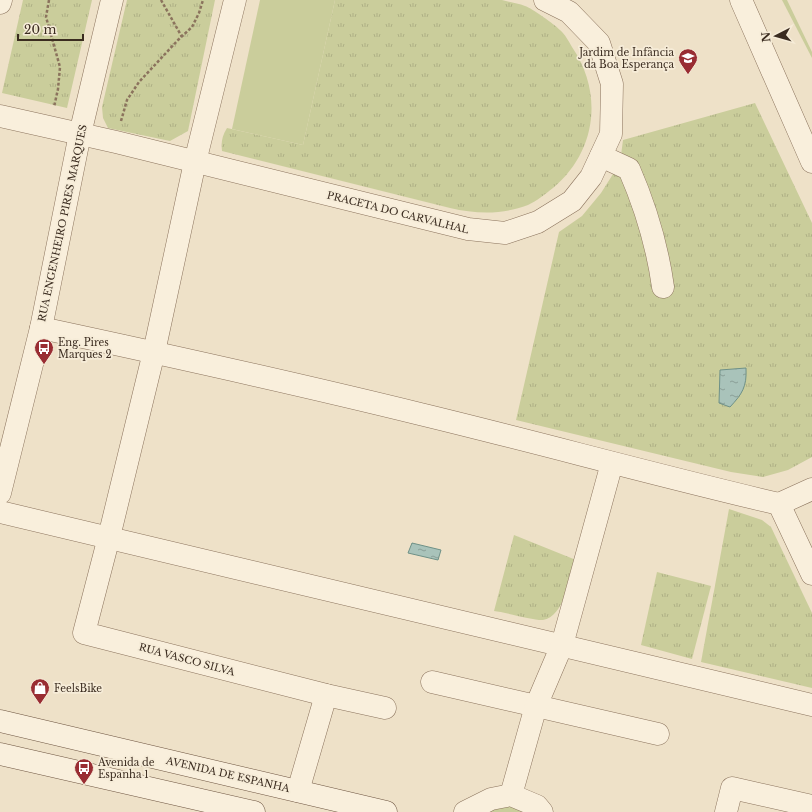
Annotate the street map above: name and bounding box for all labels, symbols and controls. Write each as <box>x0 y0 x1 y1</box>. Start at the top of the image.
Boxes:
scale bar <box>18 16 83 42</box>
north arrow <box>756 16 796 56</box>
text: 20 m <box>24 22 56 37</box>
text: N <box>758 31 774 43</box>
place label: Jardim de Infância da Boa Esperança <box>577 46 674 71</box>
school or university icon: Jardim de Infância da Boa Esperança <box>677 47 699 75</box>
street label: RUA ENGENHEIRO PIRES MARQUES <box>35 123 90 323</box>
street label: PRACETA DO CARVALHAL <box>326 189 471 237</box>
place label: Eng. Pires Marques 2 <box>58 336 112 361</box>
bus stop icon: Eng. Pires Marques 2 <box>33 337 55 365</box>
street label: RUA VASCO SILVA <box>137 640 237 679</box>
shop icon: FeelsBike <box>29 677 51 705</box>
place label: FeelsBike <box>54 682 102 695</box>
street label: AVENIDA DE ESPANHA <box>164 754 291 795</box>
place label: Avenida de Espanha 1 <box>97 756 155 781</box>
bus stop icon: Avenida de Espanha 1 <box>73 757 95 785</box>

